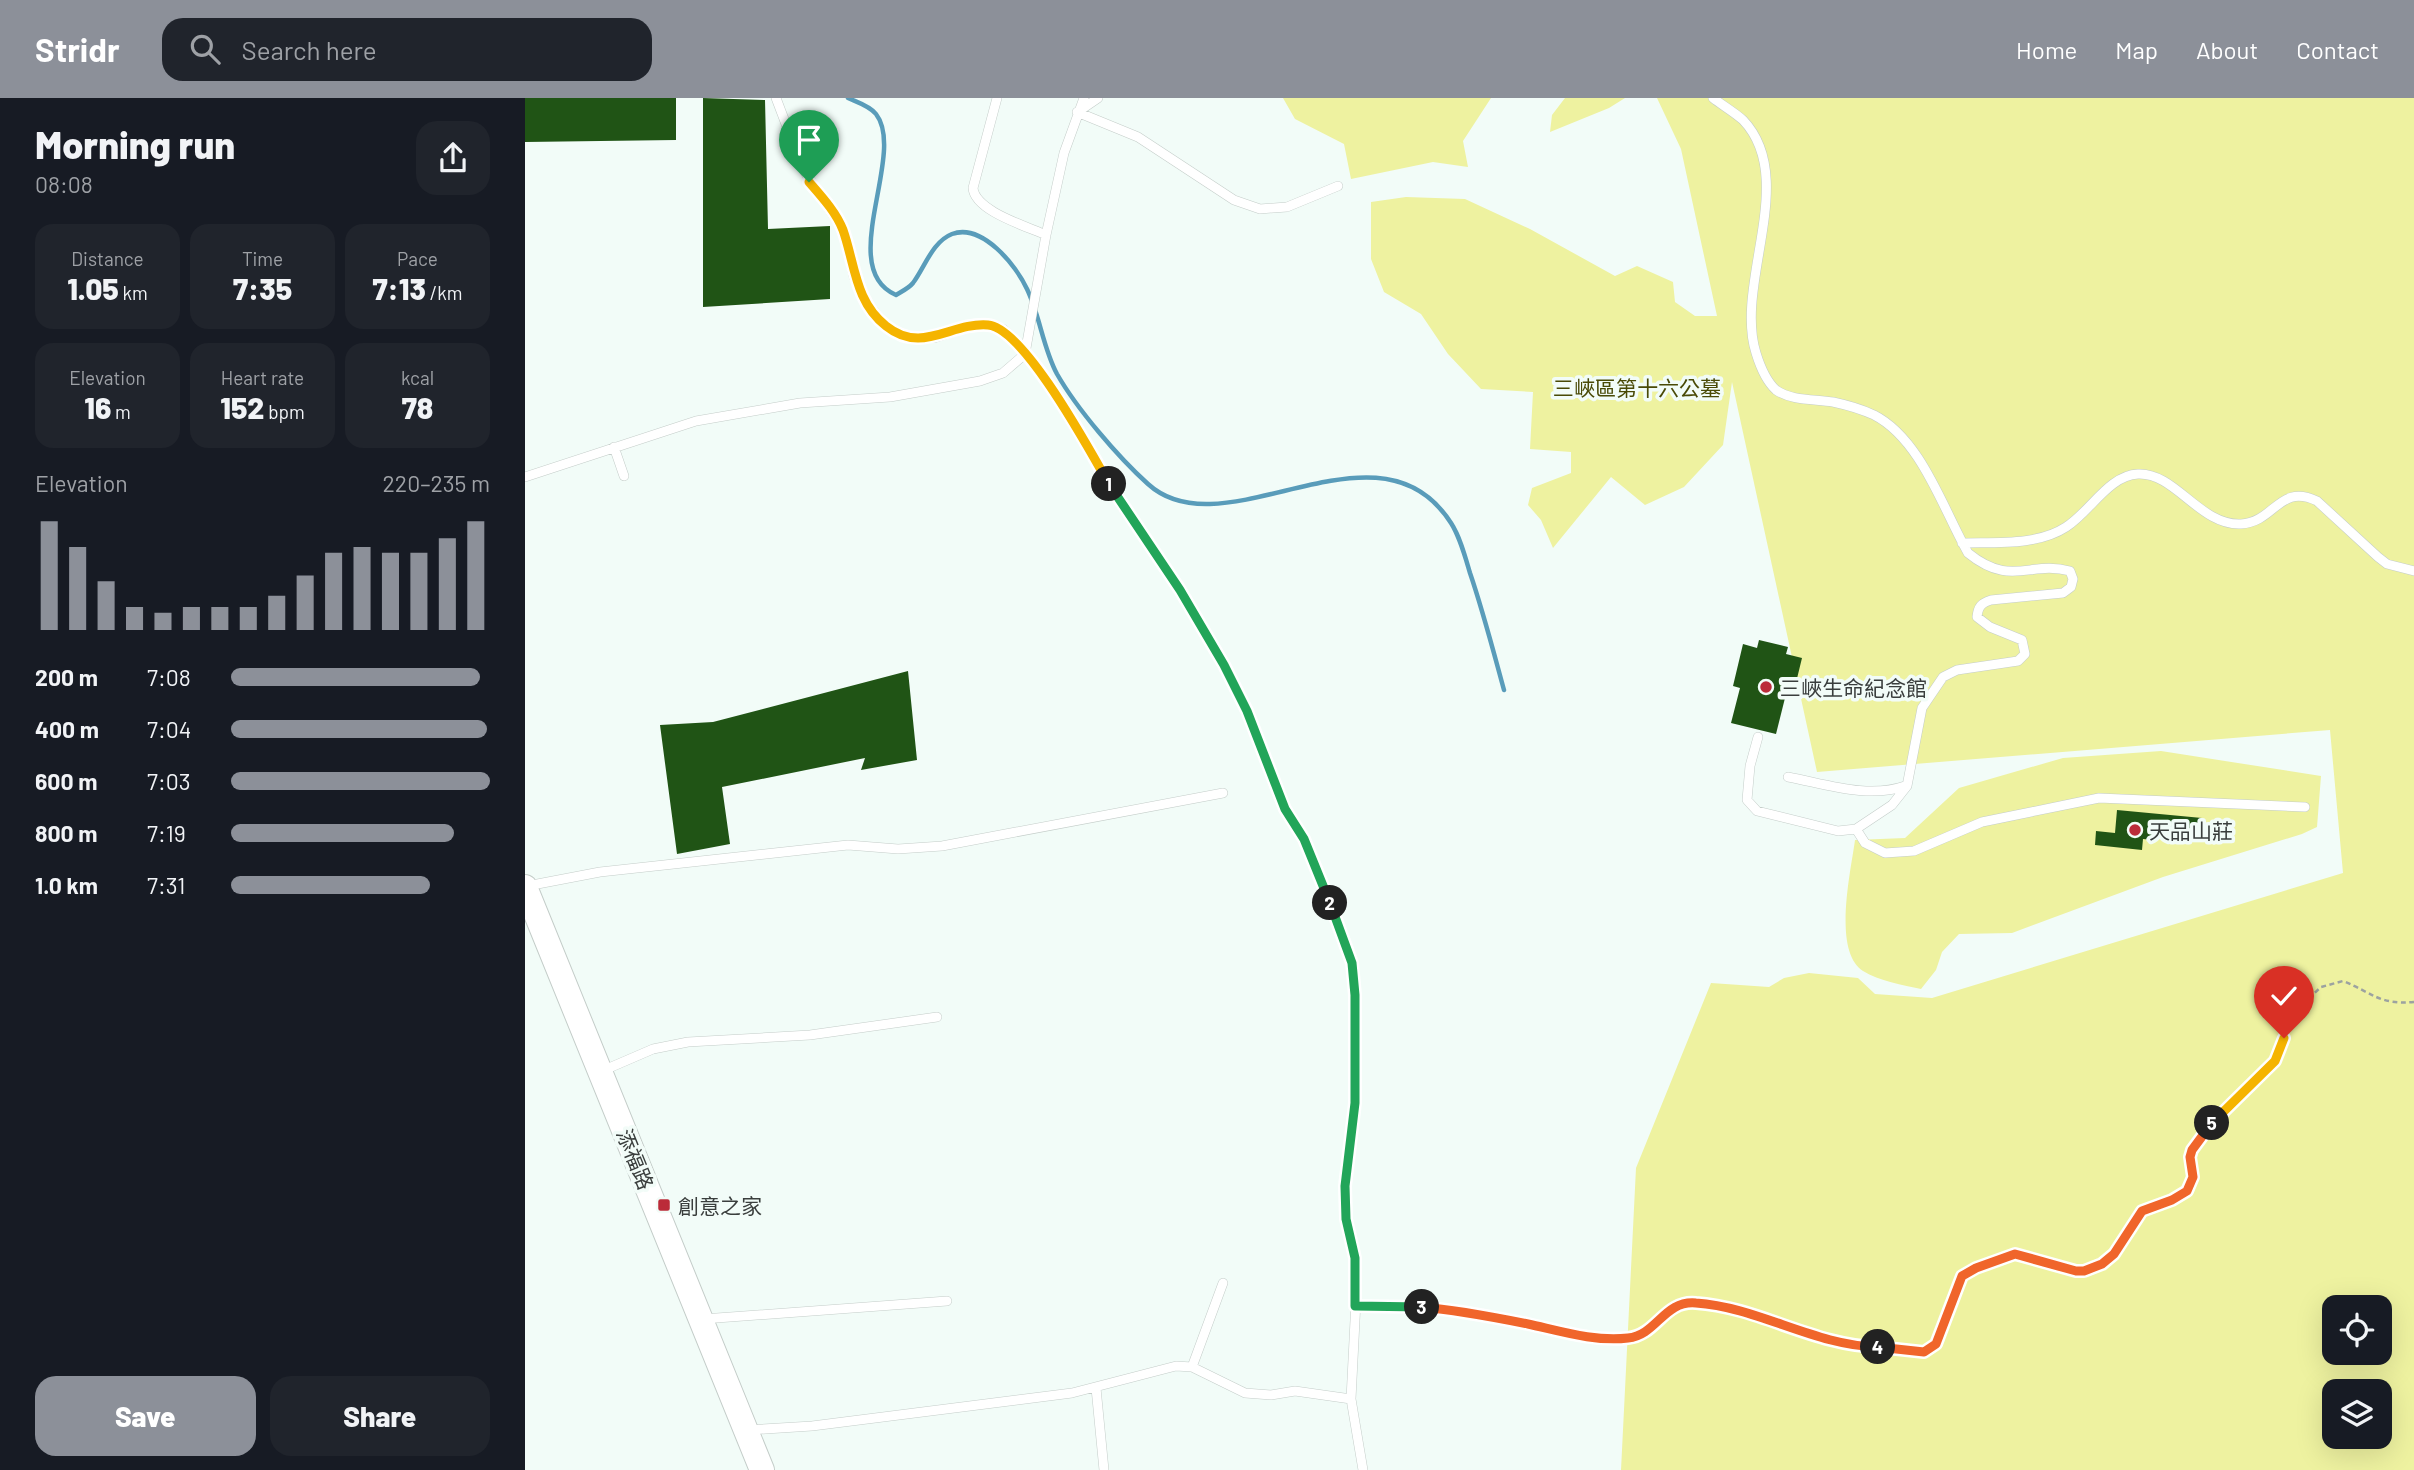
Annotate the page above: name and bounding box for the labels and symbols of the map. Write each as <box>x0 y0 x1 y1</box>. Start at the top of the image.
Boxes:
pin <box>779 110 839 182</box>
park label: 三峽區第十六公墓 <box>1553 375 1721 400</box>
pin: 1 <box>1091 466 1127 502</box>
place label: 三峽生命紀念館 <box>1780 675 1927 700</box>
marker: 三峽生命紀念館 <box>1758 679 1774 695</box>
place label: 天品山莊 <box>2149 818 2233 843</box>
marker: 天品山莊 <box>2127 822 2143 838</box>
pin: 2 <box>1313 886 1347 920</box>
pin <box>2254 966 2314 1038</box>
pin: 5 <box>2195 1105 2229 1140</box>
street label: 添福路 <box>613 1125 659 1193</box>
place label: 創意之家 <box>678 1193 762 1218</box>
marker: 創意之家 <box>656 1197 672 1213</box>
pin: 3 <box>1405 1290 1439 1324</box>
pin: 4 <box>1861 1330 1895 1364</box>

